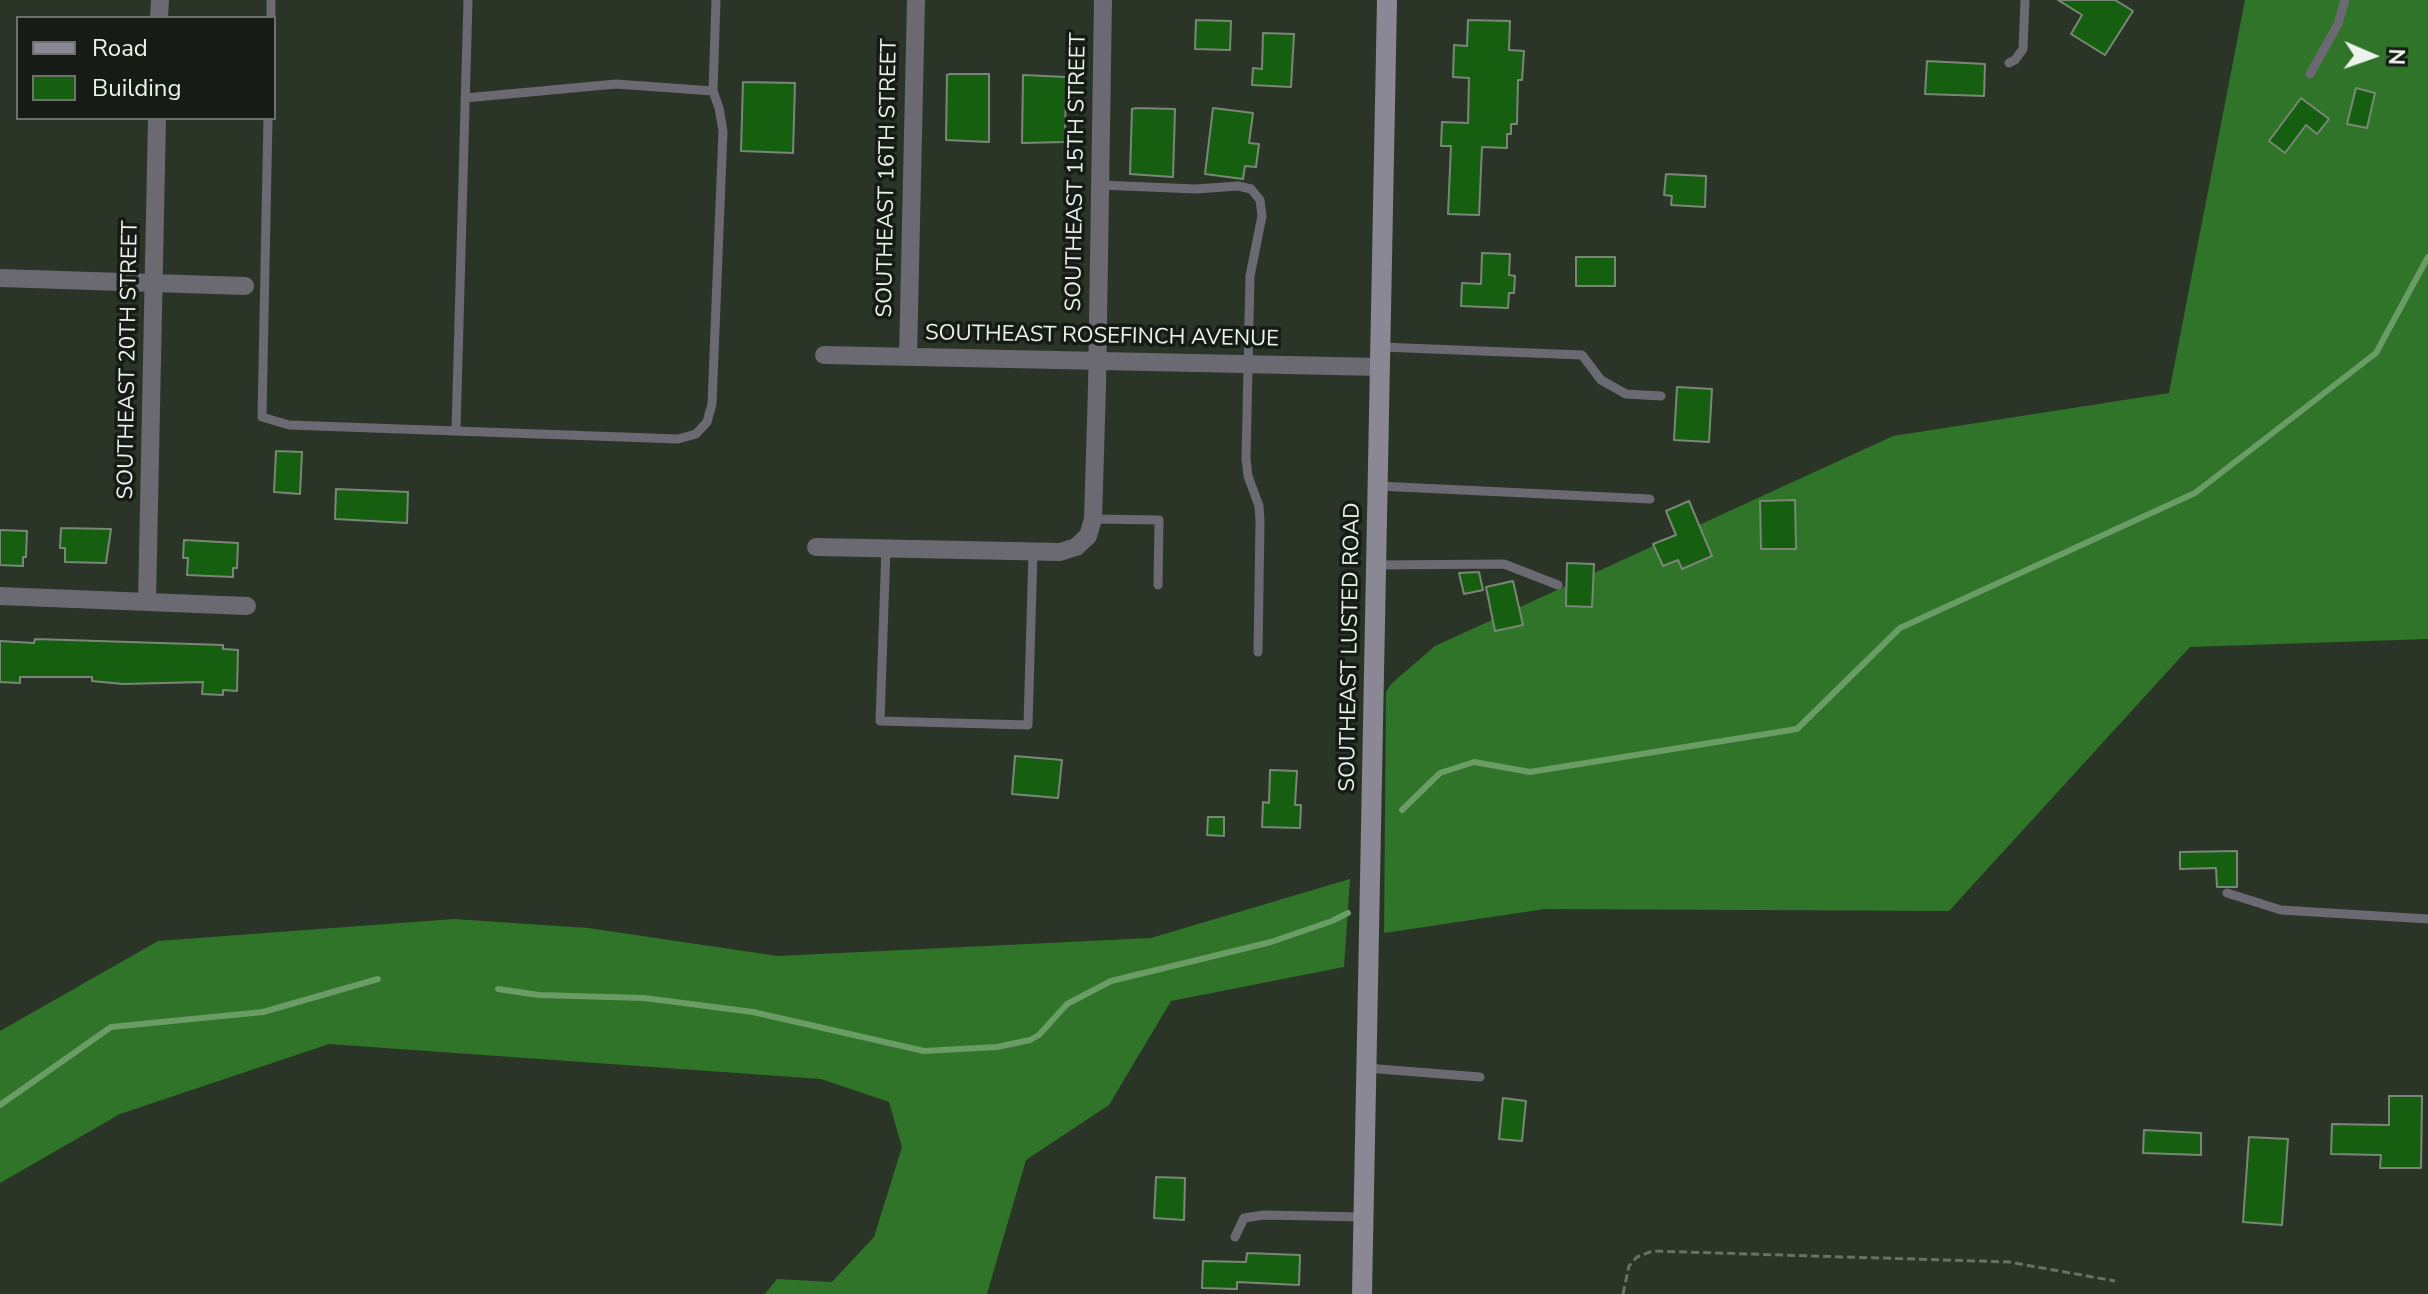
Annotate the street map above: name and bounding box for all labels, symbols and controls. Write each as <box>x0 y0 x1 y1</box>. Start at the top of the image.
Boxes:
legend <box>16 16 276 120</box>
north arrow <box>2332 16 2412 96</box>
text: Road <box>92 32 148 64</box>
street label: SOUTHEAST 15TH STREET <box>1061 32 1093 312</box>
street label: SOUTHEAST 16TH STREET <box>872 38 904 318</box>
text: N <box>2381 48 2411 66</box>
text: Building <box>92 72 182 104</box>
street label: SOUTHEAST 20TH STREET <box>113 220 145 500</box>
street label: SOUTHEAST ROSEFINCH AVENUE <box>925 321 1279 353</box>
street label: SOUTHEAST LUSTED ROAD <box>1335 502 1367 792</box>

